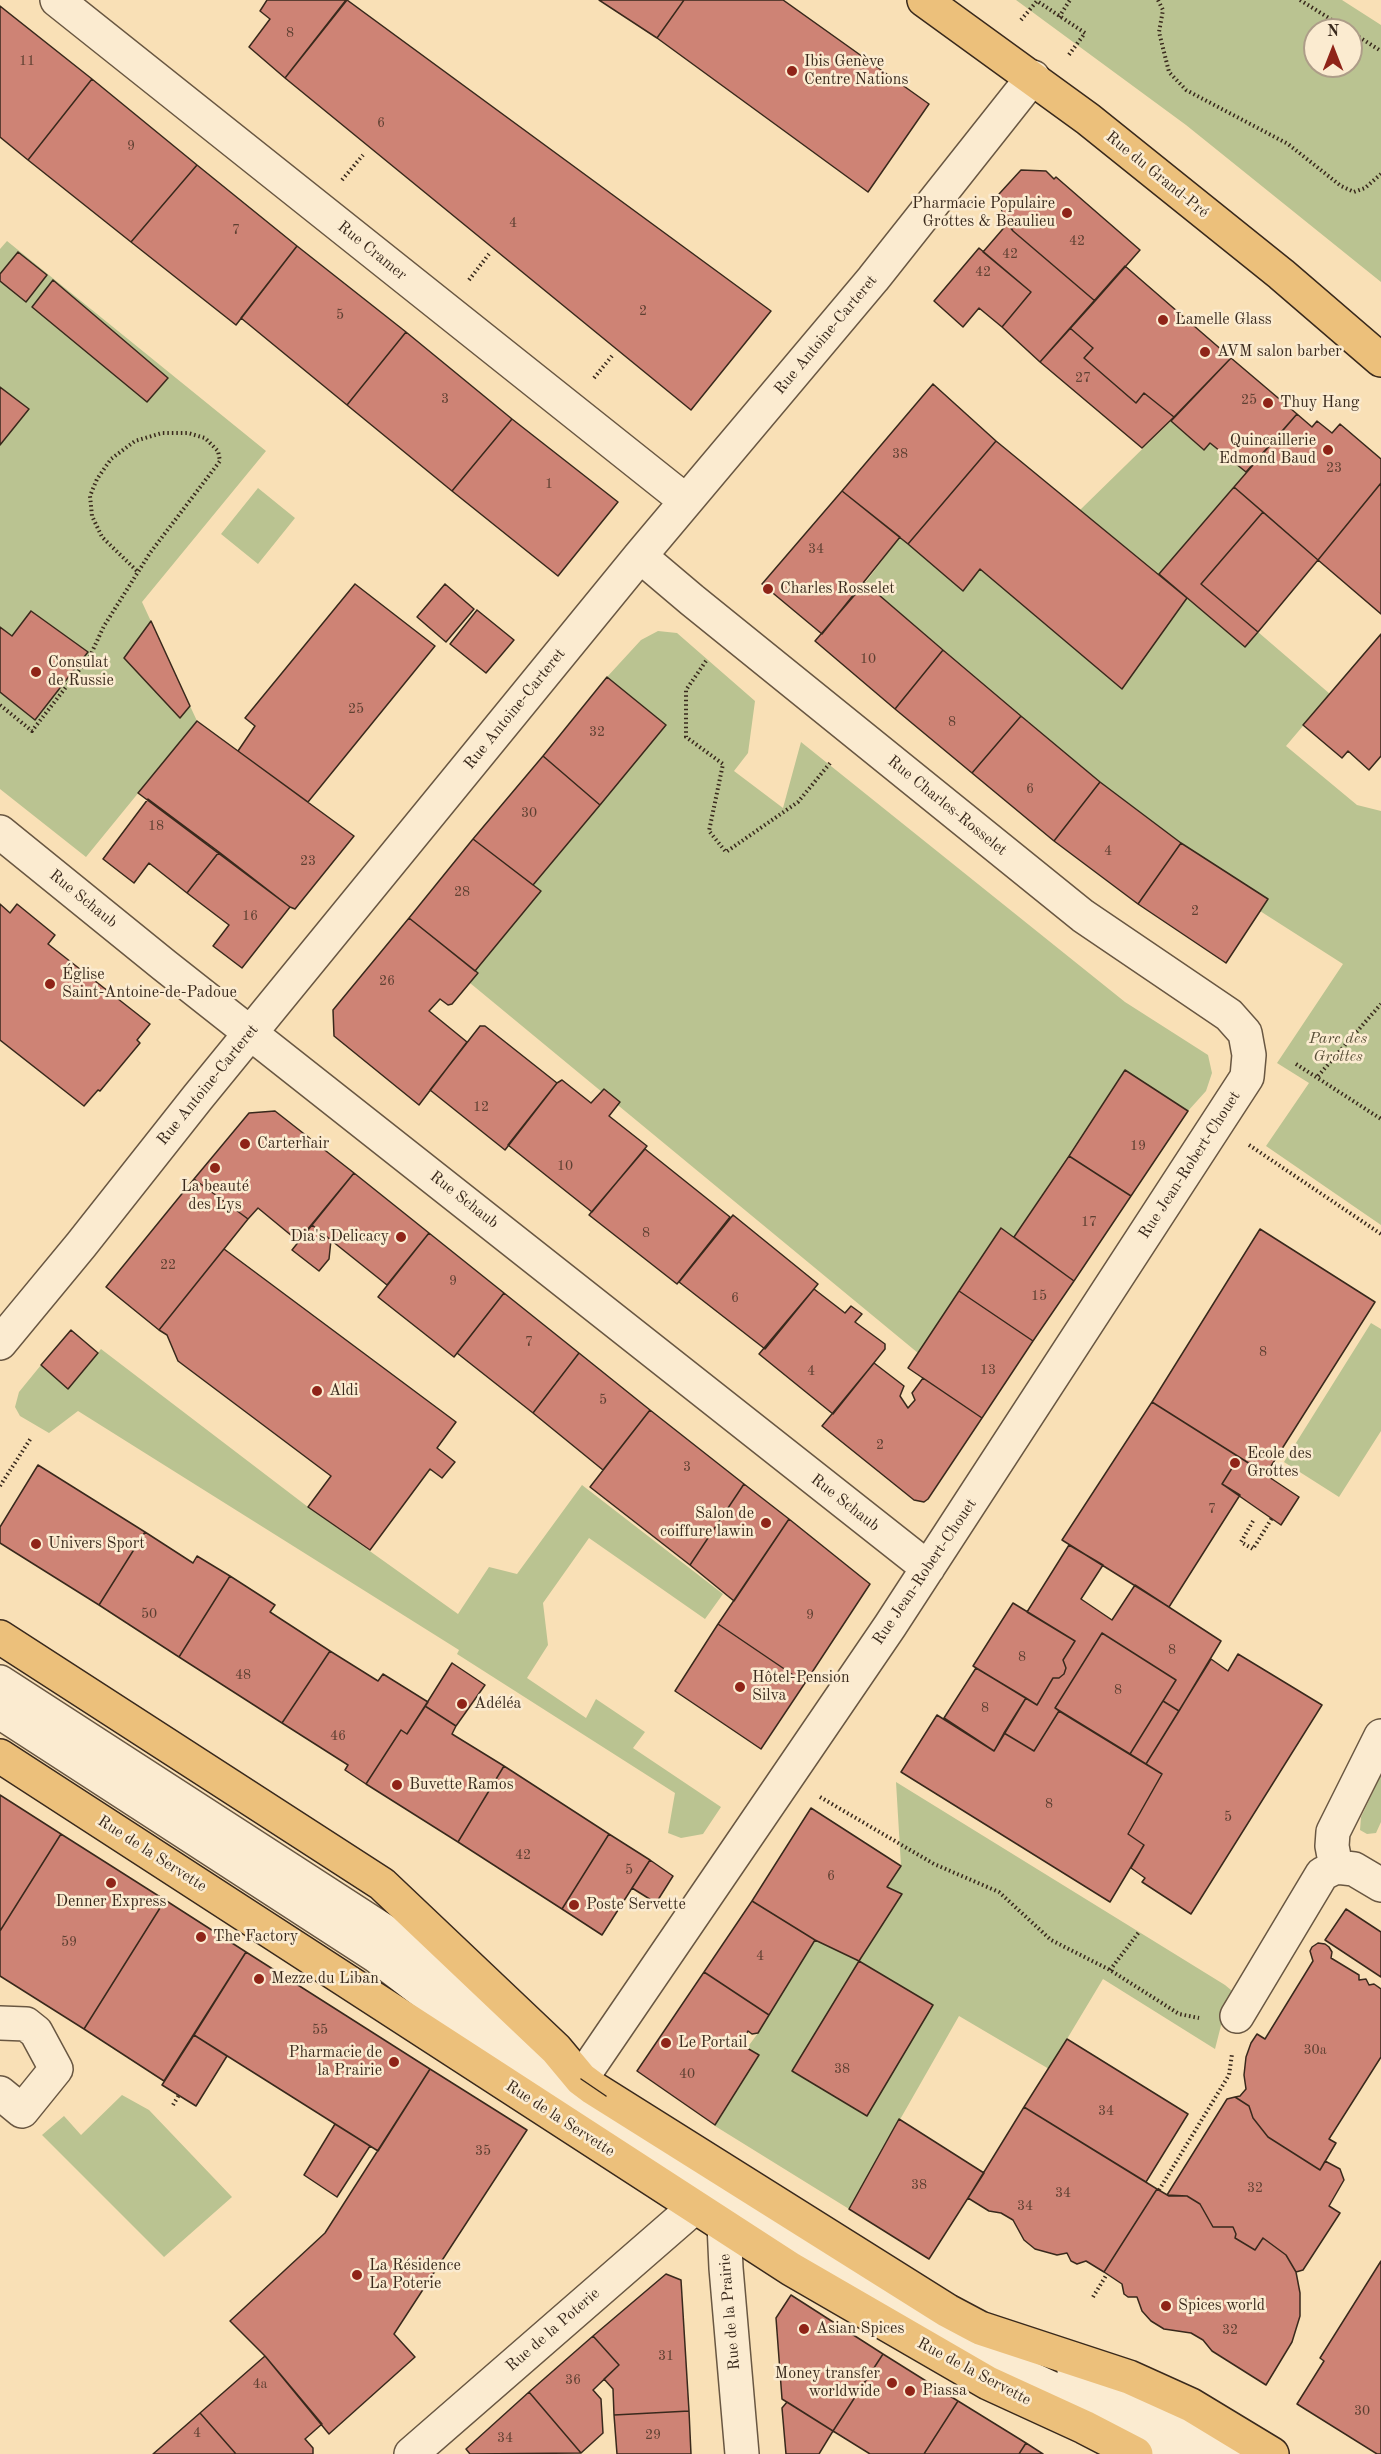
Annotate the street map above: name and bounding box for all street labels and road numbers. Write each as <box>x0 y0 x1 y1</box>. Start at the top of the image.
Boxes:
street label: Rue du Grand-Pré <box>1102 128 1212 222</box>
street label: Rue Cramer <box>333 217 411 285</box>
street label: Rue Antoine-Carteret <box>770 271 882 399</box>
street label: Rue Antoine-Carteret <box>460 645 570 773</box>
street label: Rue Charles-Rosselet <box>883 752 1011 860</box>
street label: Rue Schaub <box>45 866 121 932</box>
street label: Rue Antoine-Carteret <box>153 1021 263 1149</box>
street label: Rue Jean-Robert-Chouet <box>1135 1088 1245 1242</box>
street label: Rue Schaub <box>426 1167 502 1233</box>
street label: Rue Schaub <box>807 1470 883 1536</box>
street label: Rue Jean-Robert-Chouet <box>869 1495 981 1649</box>
street label: Rue de la Servette <box>94 1812 210 1896</box>
street label: Rue de la Servette <box>502 2077 618 2161</box>
street label: Rue de la Prairie <box>715 2253 745 2371</box>
street label: Rue de la Poterie <box>502 2284 604 2376</box>
street label: Rue de la Servette <box>914 2334 1034 2410</box>

